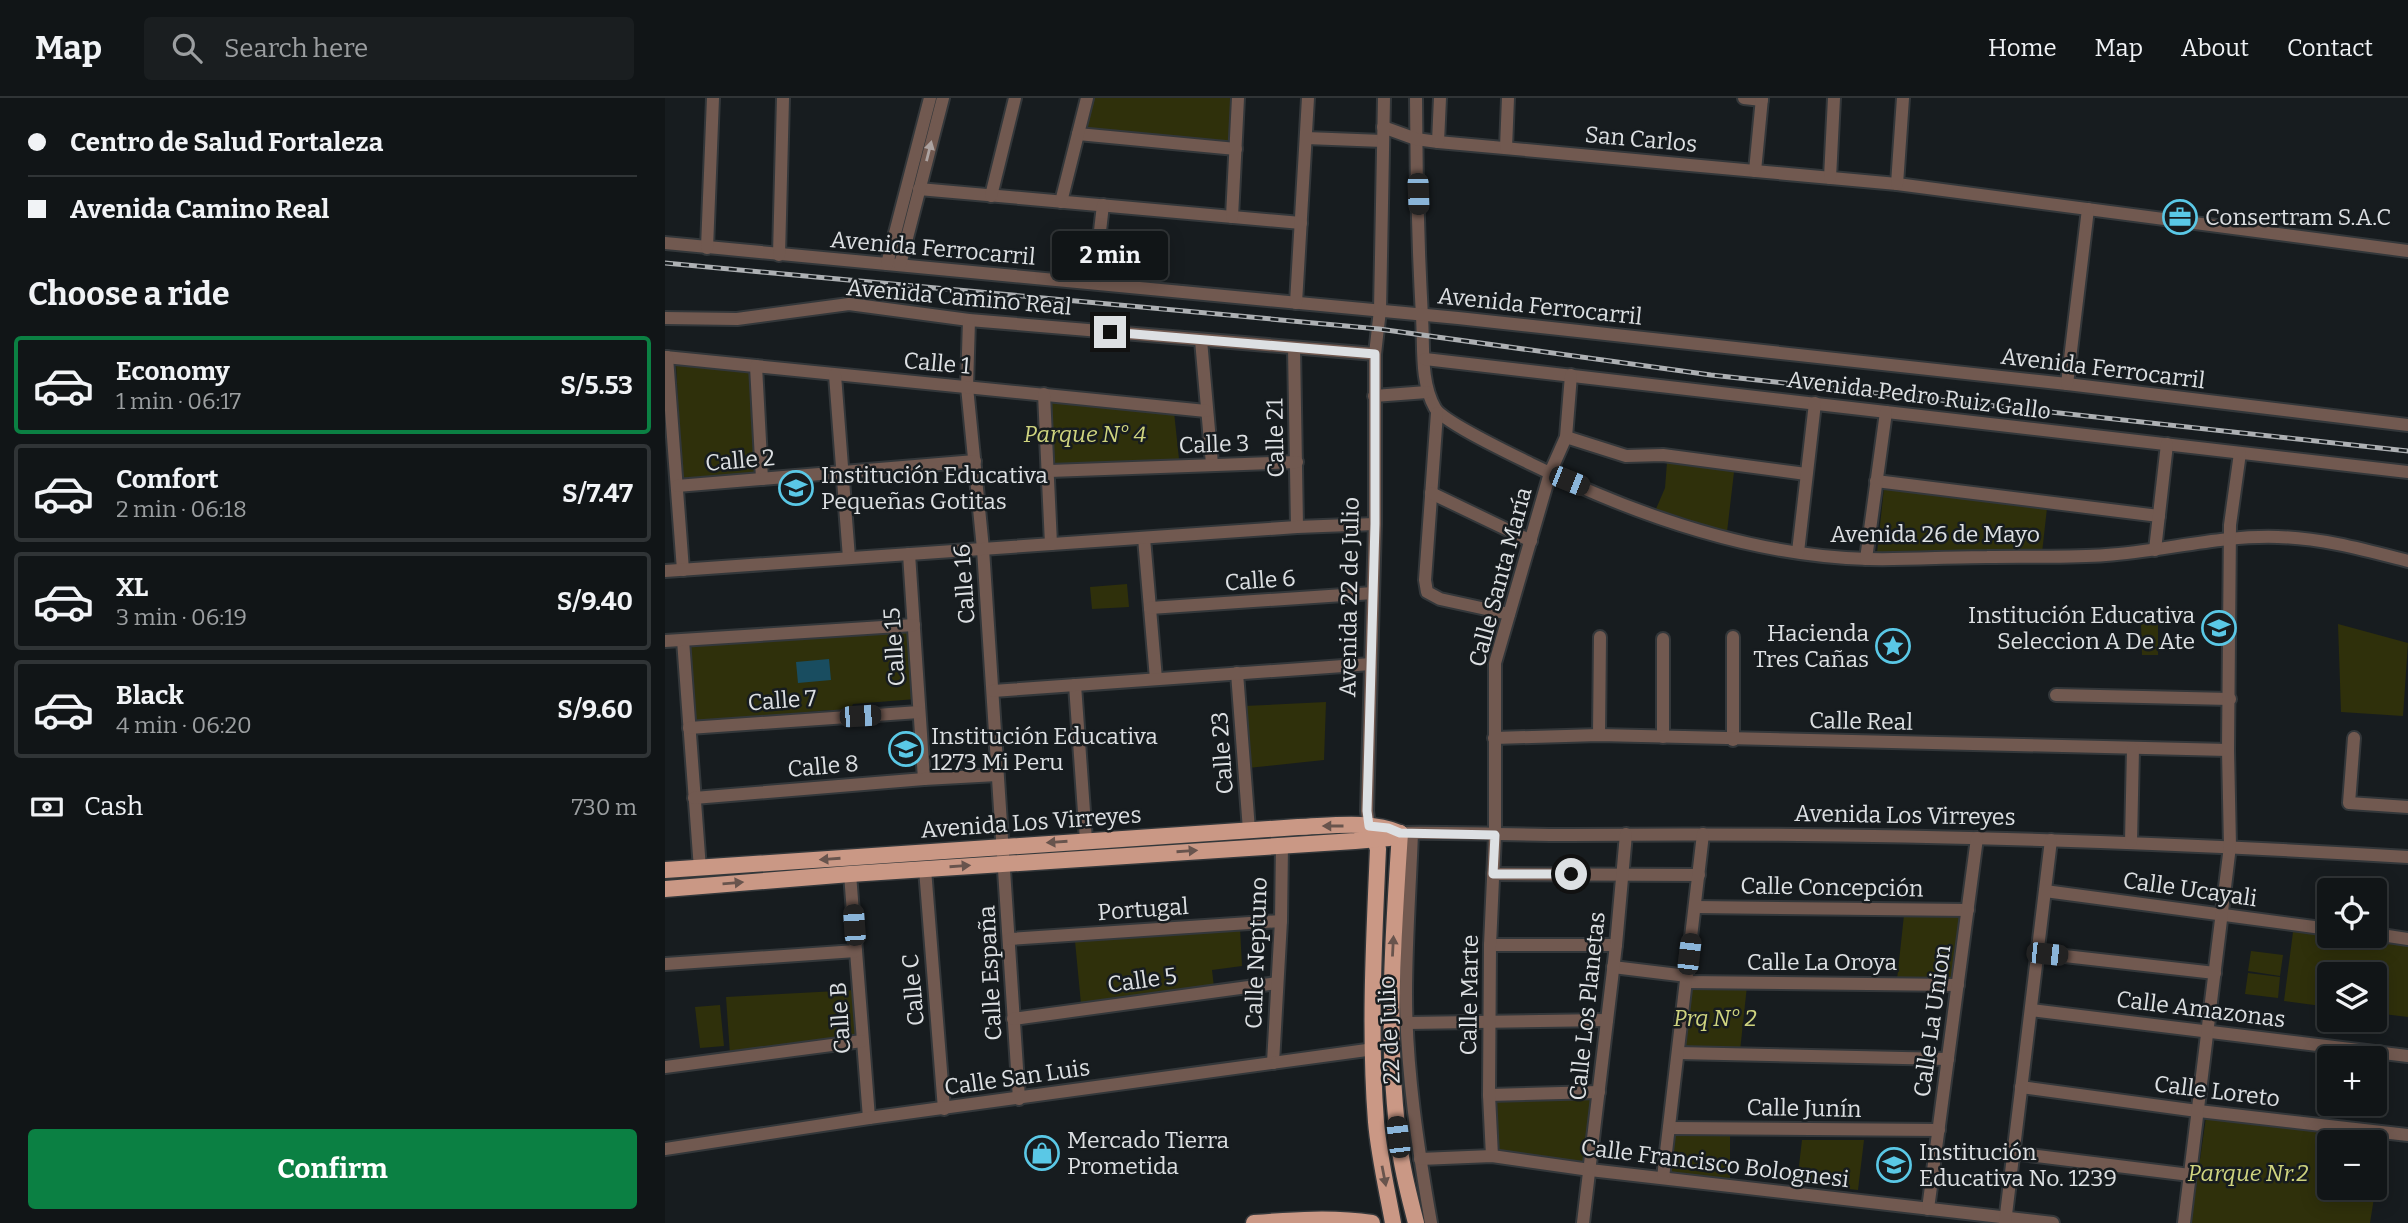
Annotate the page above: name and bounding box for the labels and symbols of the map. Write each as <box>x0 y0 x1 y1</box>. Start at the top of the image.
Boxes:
street label: San Carlos <box>1584 120 1698 158</box>
one-way arrow <box>924 140 935 162</box>
car <box>1407 173 1430 215</box>
office icon: Consertram S.A.C <box>2161 198 2199 236</box>
place label: Consertram S.A.C <box>2205 203 2391 231</box>
street label: Avenida Ferrocarril <box>829 225 1037 271</box>
callout: 2 min <box>1052 230 1168 280</box>
street label: Avenida Camino Real <box>845 273 1073 321</box>
street label: Avenida Ferrocarril <box>1436 281 1644 331</box>
route end <box>1094 316 1126 348</box>
street label: Avenida Ferrocarril <box>1999 342 2207 394</box>
street label: Calle 1 <box>903 346 972 380</box>
street label: Avenida Pedro Ruiz Gallo <box>1785 365 2053 425</box>
street label: Calle 21 <box>1260 397 1290 478</box>
park label: Parque N° 4 <box>1024 420 1147 448</box>
street label: Calle 3 <box>1178 429 1250 459</box>
street label: Calle 2 <box>704 443 776 477</box>
place label: Institución Educativa Pequeñas Gotitas <box>821 461 1048 515</box>
car <box>1546 463 1593 499</box>
school or university icon: Institución Educativa Pequeñas Gotitas <box>777 469 815 507</box>
street label: Calle Santa María <box>1463 484 1538 670</box>
street label: Avenida 22 de Julio <box>1333 497 1365 697</box>
street label: Avenida 26 de Mayo <box>1830 520 2040 548</box>
street label: Calle 16 <box>947 543 981 625</box>
street label: Calle 6 <box>1224 564 1296 596</box>
place label: Institución Educativa Seleccion A De Ate <box>1968 601 2195 655</box>
street label: Calle 15 <box>877 607 911 687</box>
school or university icon: Institución Educativa Seleccion A De Ate <box>2200 609 2238 647</box>
place label: Hacienda Tres Cañas <box>1753 619 1869 673</box>
place icon: Hacienda Tres Cañas <box>1874 627 1912 665</box>
street label: Calle 7 <box>747 684 818 716</box>
car <box>839 704 882 728</box>
street label: Calle Real <box>1809 706 1914 736</box>
street label: Calle 23 <box>1205 711 1239 795</box>
place label: Institución Educativa 1273 Mi Peru <box>931 722 1158 776</box>
school or university icon: Institución Educativa 1273 Mi Peru <box>887 730 925 768</box>
street label: Calle 8 <box>786 749 860 783</box>
street label: Avenida Los Virreyes <box>1794 799 2016 831</box>
street label: Avenida Los Virreyes <box>920 800 1142 844</box>
one-way arrow <box>1322 821 1344 832</box>
one-way arrow <box>1046 837 1068 848</box>
one-way arrow <box>1176 845 1198 856</box>
one-way arrow <box>819 854 841 865</box>
route start <box>1555 858 1587 890</box>
one-way arrow <box>949 860 971 871</box>
street label: Calle Ucayali <box>2121 866 2259 912</box>
street label: Calle Concepción <box>1740 871 1924 903</box>
one-way arrow <box>722 877 744 888</box>
street label: Calle Neptuno <box>1239 877 1273 1029</box>
street label: Portugal <box>1097 892 1190 926</box>
car <box>843 903 866 947</box>
street label: Calle España <box>972 904 1008 1041</box>
street label: Calle Los Planetas <box>1563 910 1611 1102</box>
car <box>1677 932 1702 976</box>
street label: Calle Marte <box>1454 934 1484 1056</box>
one-way arrow <box>1388 935 1399 957</box>
car <box>2026 941 2069 967</box>
street label: Calle La Union <box>1907 943 1957 1099</box>
street label: Calle La Oroya <box>1747 948 1898 976</box>
street label: Calle C <box>896 953 930 1027</box>
street label: Calle 5 <box>1106 961 1178 999</box>
street label: 22 de Julio <box>1372 975 1406 1085</box>
street label: Calle B <box>824 981 856 1055</box>
street label: Calle Amazonas <box>2115 985 2287 1033</box>
park label: Prq N° 2 <box>1673 1004 1757 1032</box>
street label: Calle San Luis <box>942 1053 1092 1101</box>
street label: Calle Loreto <box>2153 1069 2281 1113</box>
street label: Calle Junín <box>1746 1093 1862 1123</box>
car <box>1386 1115 1411 1159</box>
place label: Mercado Tierra Prometida <box>1067 1126 1229 1180</box>
street label: Calle Francisco Bolognesi <box>1579 1133 1851 1193</box>
shop icon: Mercado Tierra Prometida <box>1023 1134 1061 1172</box>
place label: Institución Educativa No. 1239 <box>1919 1138 2117 1192</box>
school or university icon: Institución Educativa No. 1239 <box>1875 1146 1913 1184</box>
park label: Parque Nr.2 <box>2187 1159 2309 1187</box>
one-way arrow <box>1379 1165 1390 1187</box>

